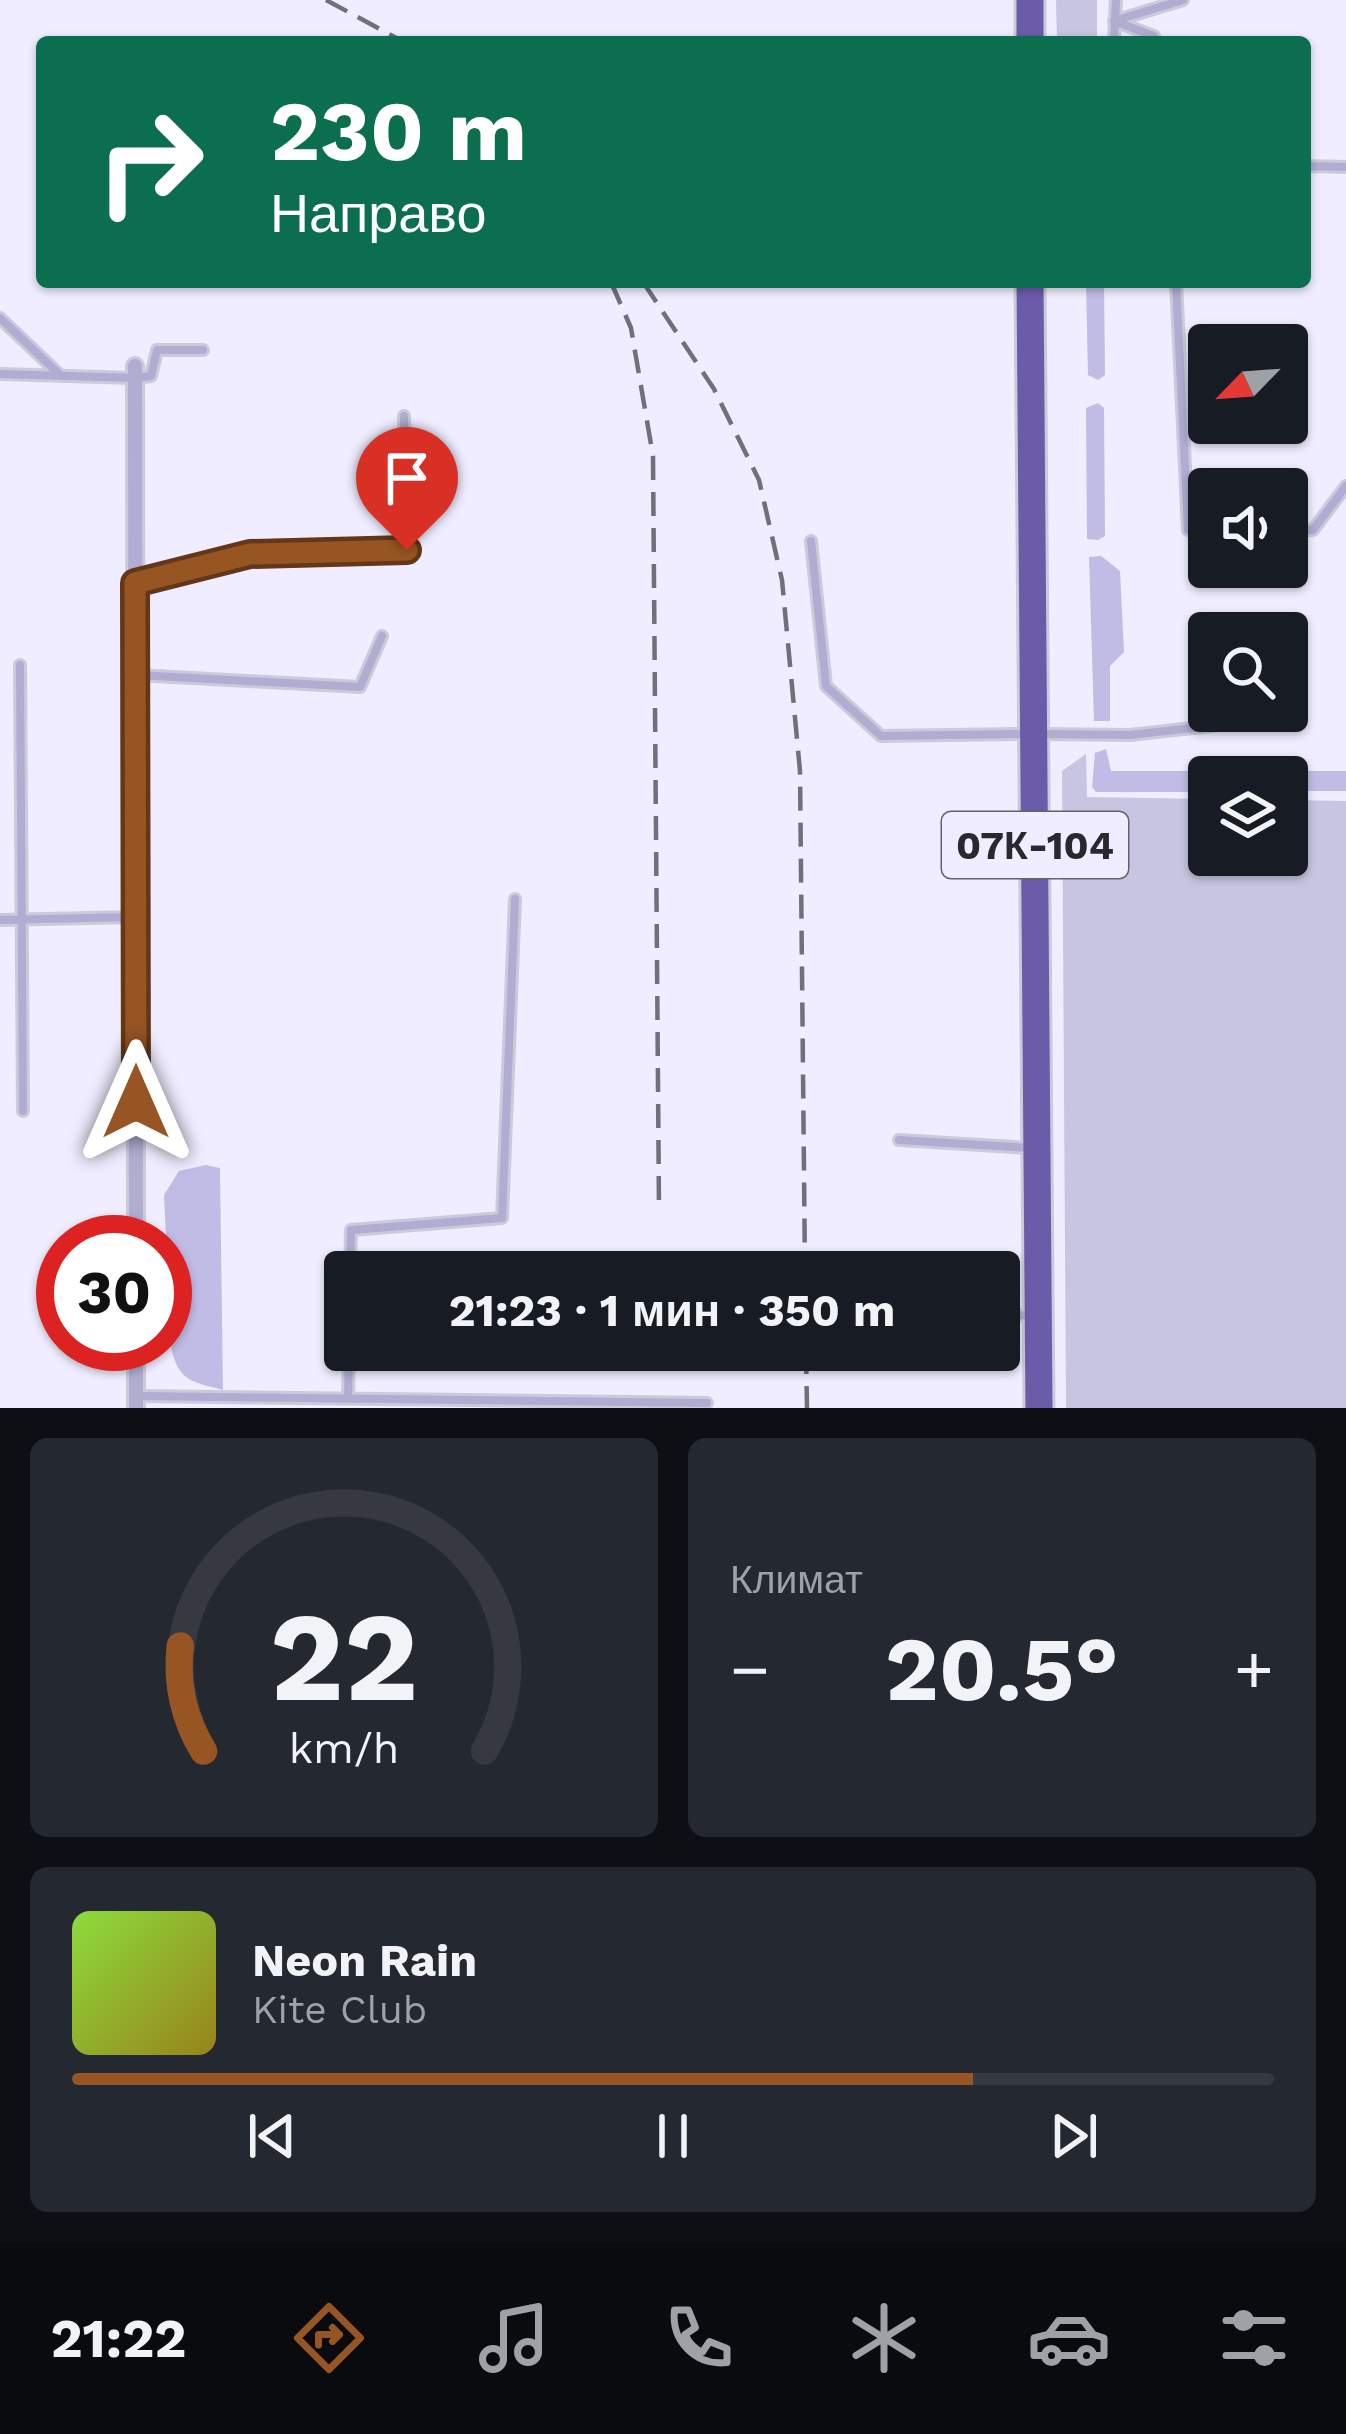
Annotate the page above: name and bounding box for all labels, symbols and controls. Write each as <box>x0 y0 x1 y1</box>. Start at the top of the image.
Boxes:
text: 230 m <box>270 82 527 180</box>
icon: right <box>72 84 228 240</box>
text: Направо <box>270 182 486 245</box>
north arrow <box>1188 324 1308 444</box>
map controls <box>1188 324 1308 876</box>
pin <box>356 427 458 550</box>
icon: arrive <box>374 445 440 511</box>
button: sound <box>1188 468 1308 588</box>
button: search <box>1188 612 1308 732</box>
button: layers <box>1188 756 1308 876</box>
road number: 07К-104 <box>942 812 1128 878</box>
position arrow <box>73 1039 199 1165</box>
speed limit sign: 30 <box>36 1215 192 1371</box>
text: 21:23 · 1 мин · 350 m <box>449 1284 895 1337</box>
text: Климат <box>730 1557 863 1602</box>
text: 22 <box>270 1584 418 1730</box>
text: 20.5° <box>885 1616 1119 1722</box>
text: − <box>730 1631 770 1708</box>
text: + <box>1234 1631 1274 1708</box>
text: km/h <box>289 1722 399 1772</box>
text: Neon Rain <box>252 1934 477 1987</box>
text: Kite Club <box>252 1987 427 2032</box>
icon: previous <box>239 2103 305 2169</box>
icon: pause <box>640 2103 706 2169</box>
icon: next <box>1041 2103 1107 2169</box>
icon: directions <box>287 2296 371 2380</box>
icon: music <box>472 2296 556 2380</box>
icon: phone <box>657 2296 741 2380</box>
icon: climate <box>842 2296 926 2380</box>
icon: car <box>1027 2296 1111 2380</box>
icon: filters <box>1212 2296 1296 2380</box>
text: 21:22 <box>50 2307 187 2370</box>

